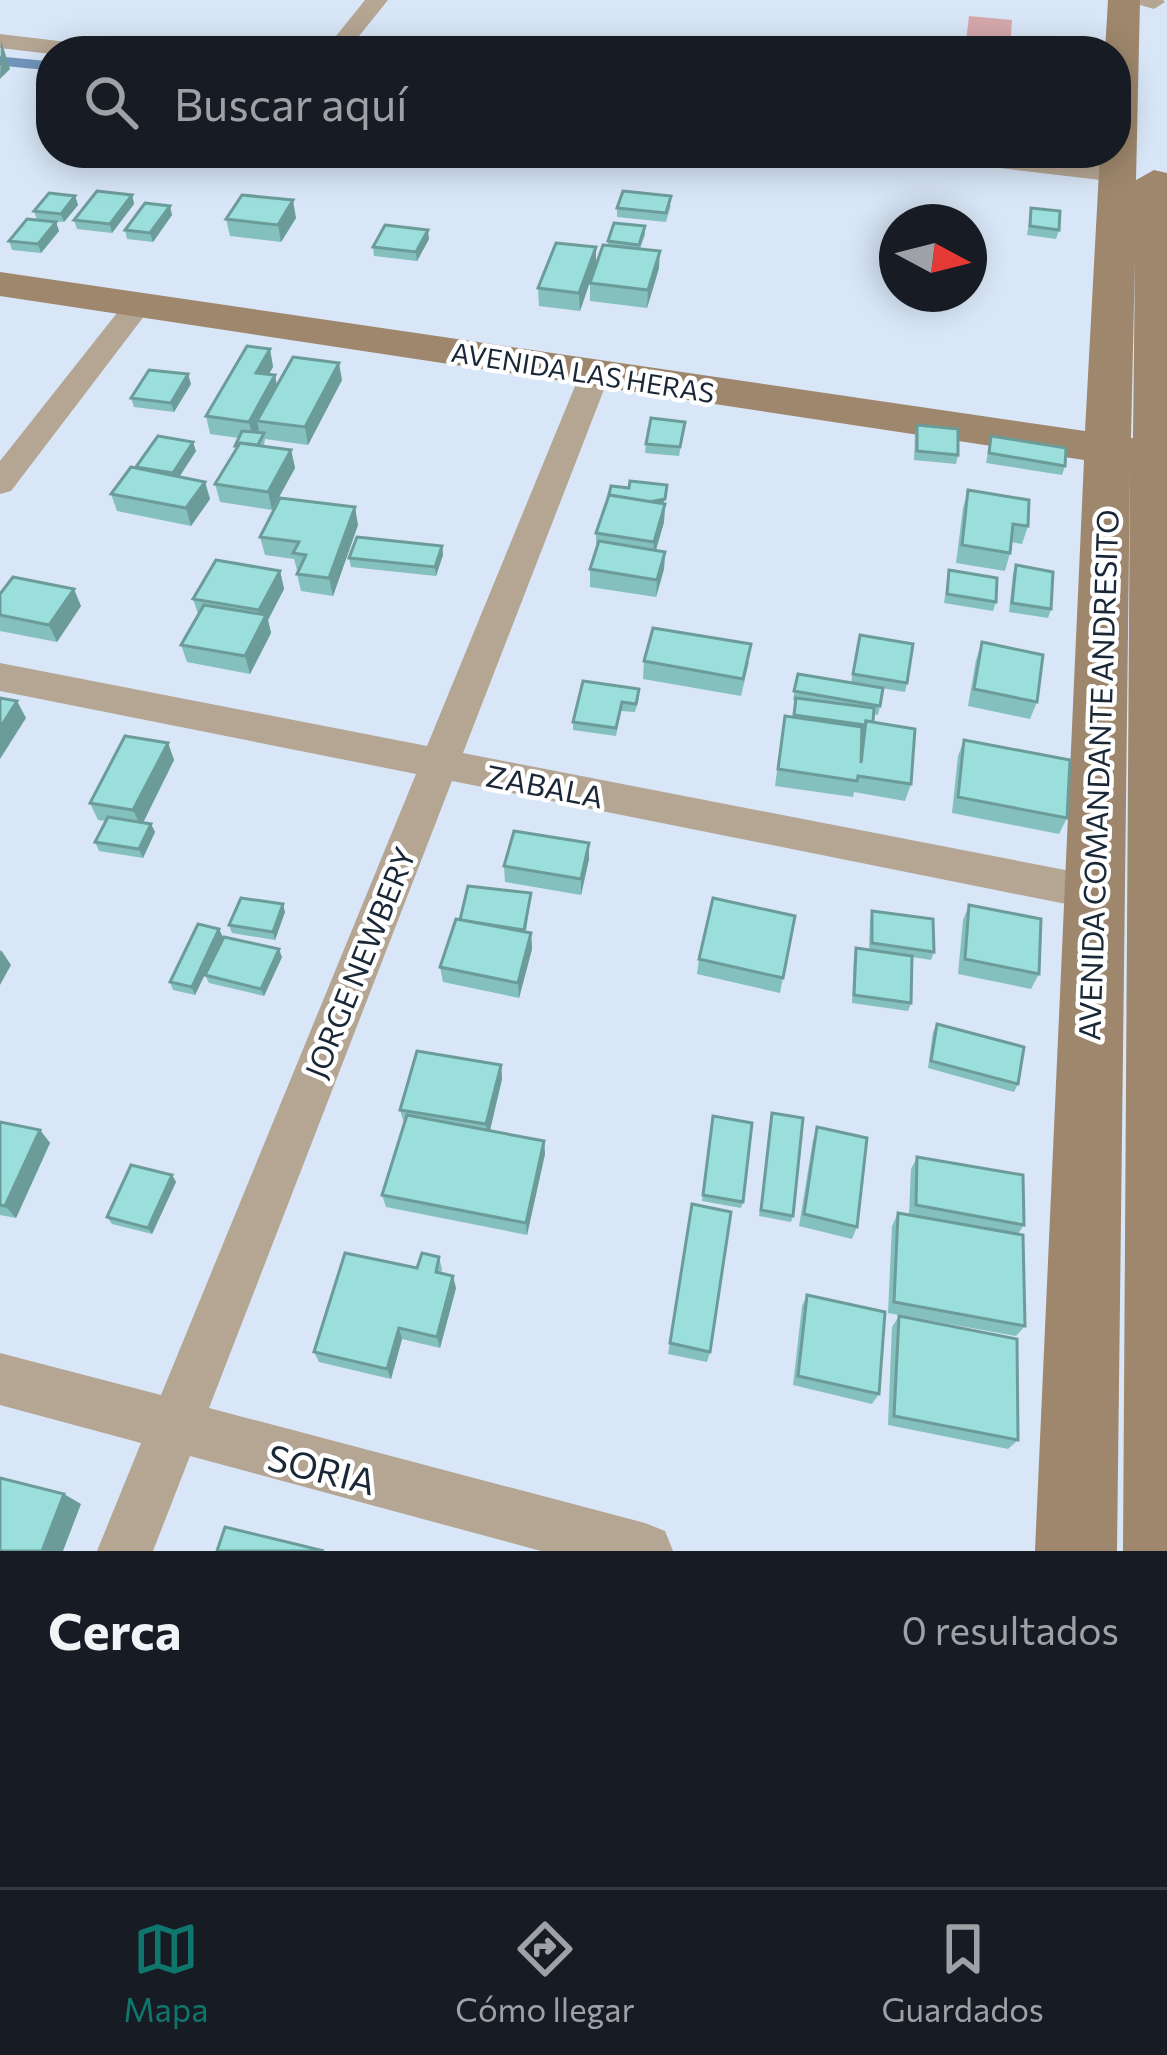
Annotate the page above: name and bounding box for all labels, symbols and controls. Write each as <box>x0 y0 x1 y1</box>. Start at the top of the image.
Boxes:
search box <box>36 36 1131 168</box>
icon: search <box>78 69 144 135</box>
text: Buscar aquí <box>174 75 408 130</box>
north arrow <box>879 204 987 312</box>
street label: AVENIDA LAS HERAS <box>449 335 717 409</box>
street label: AVENIDA COMANDANTE ANDRESITO <box>1069 509 1125 1041</box>
street label: ZABALA <box>483 756 607 814</box>
street label: JORGE NEWBERY <box>296 841 422 1083</box>
street label: SORIA <box>264 1433 380 1503</box>
text: Cerca <box>48 1598 182 1661</box>
text: 0 resultados <box>902 1605 1119 1653</box>
tab: Mapa <box>123 1916 209 2029</box>
tab: Cómo llegar <box>455 1916 635 2029</box>
tab: Guardados <box>881 1916 1044 2029</box>

